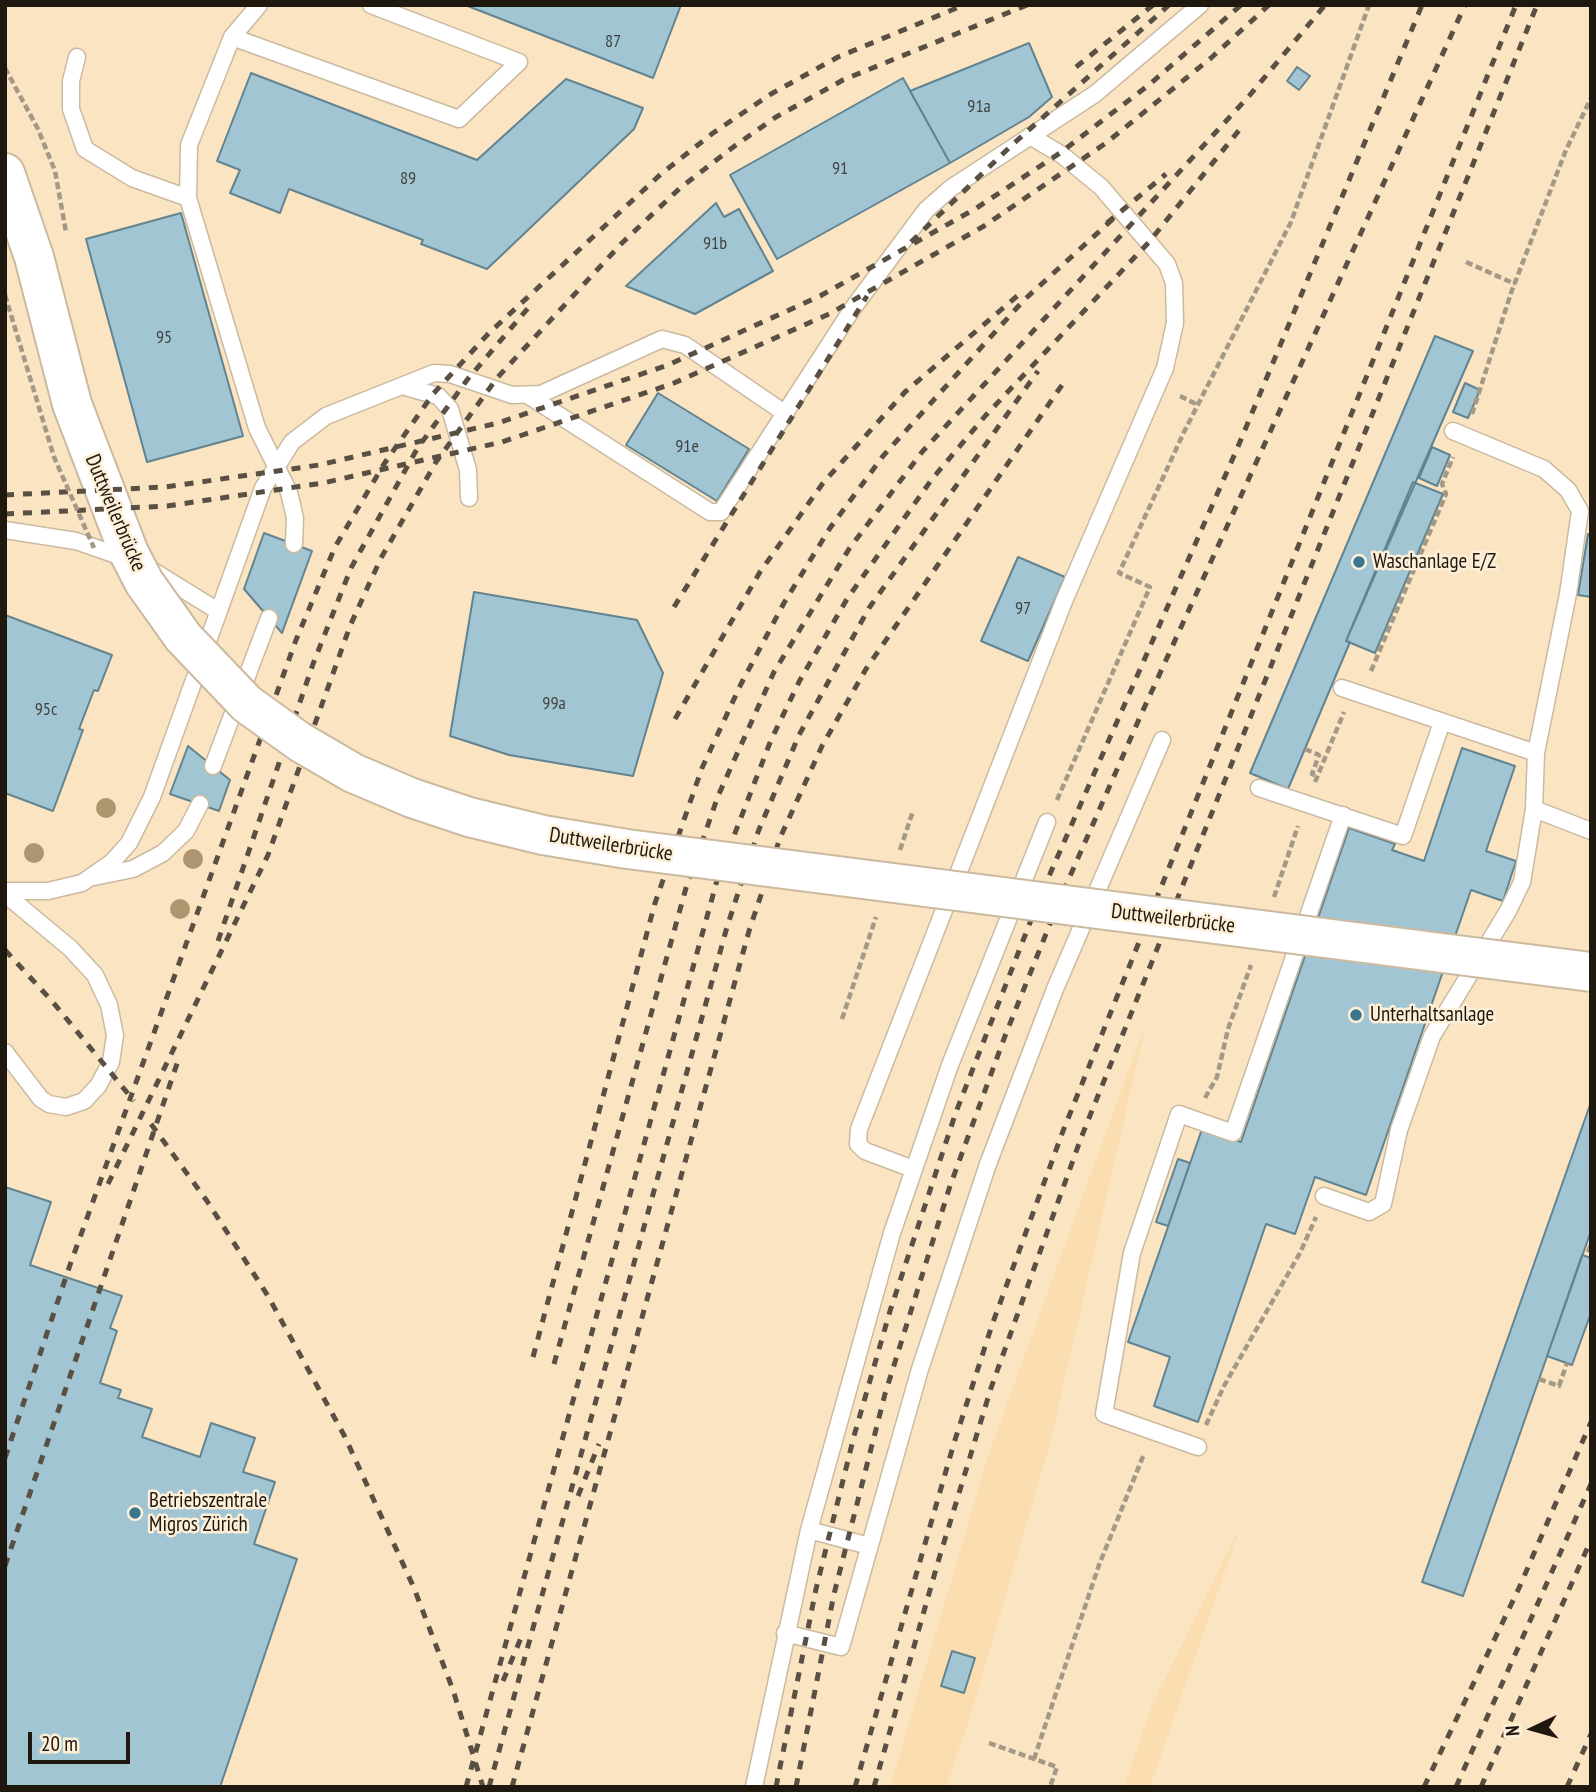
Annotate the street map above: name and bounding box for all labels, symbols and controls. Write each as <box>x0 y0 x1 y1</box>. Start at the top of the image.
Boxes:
house number: 87 <box>605 31 621 53</box>
house number: 91a <box>967 96 991 118</box>
house number: 91 <box>832 158 848 180</box>
house number: 89 <box>400 168 416 190</box>
house number: 91b <box>703 233 727 255</box>
house number: 95 <box>156 327 172 349</box>
house number: 91e <box>675 436 699 458</box>
street label: Duttweilerbrücke <box>79 451 151 575</box>
place label: Waschanlage E/Z <box>1373 549 1496 575</box>
marker: Waschanlage E/Z <box>1351 554 1367 570</box>
house number: 97 <box>1015 598 1031 620</box>
house number: 99a <box>542 693 566 715</box>
house number: 95c <box>35 699 57 721</box>
street label: Duttweilerbrücke <box>548 823 674 867</box>
street label: Duttweilerbrücke <box>1110 899 1236 939</box>
place label: Unterhaltsanlage <box>1370 1002 1494 1028</box>
marker: Unterhaltsanlage <box>1348 1007 1364 1023</box>
place label: Betriebszentrale Migros Zürich <box>149 1488 267 1538</box>
marker: Betriebszentrale Migros Zürich <box>127 1505 143 1521</box>
north arrow <box>1498 1694 1568 1764</box>
scale bar <box>32 1718 133 1762</box>
text: N <box>1500 1725 1524 1737</box>
text: 20 m <box>41 1730 78 1757</box>

